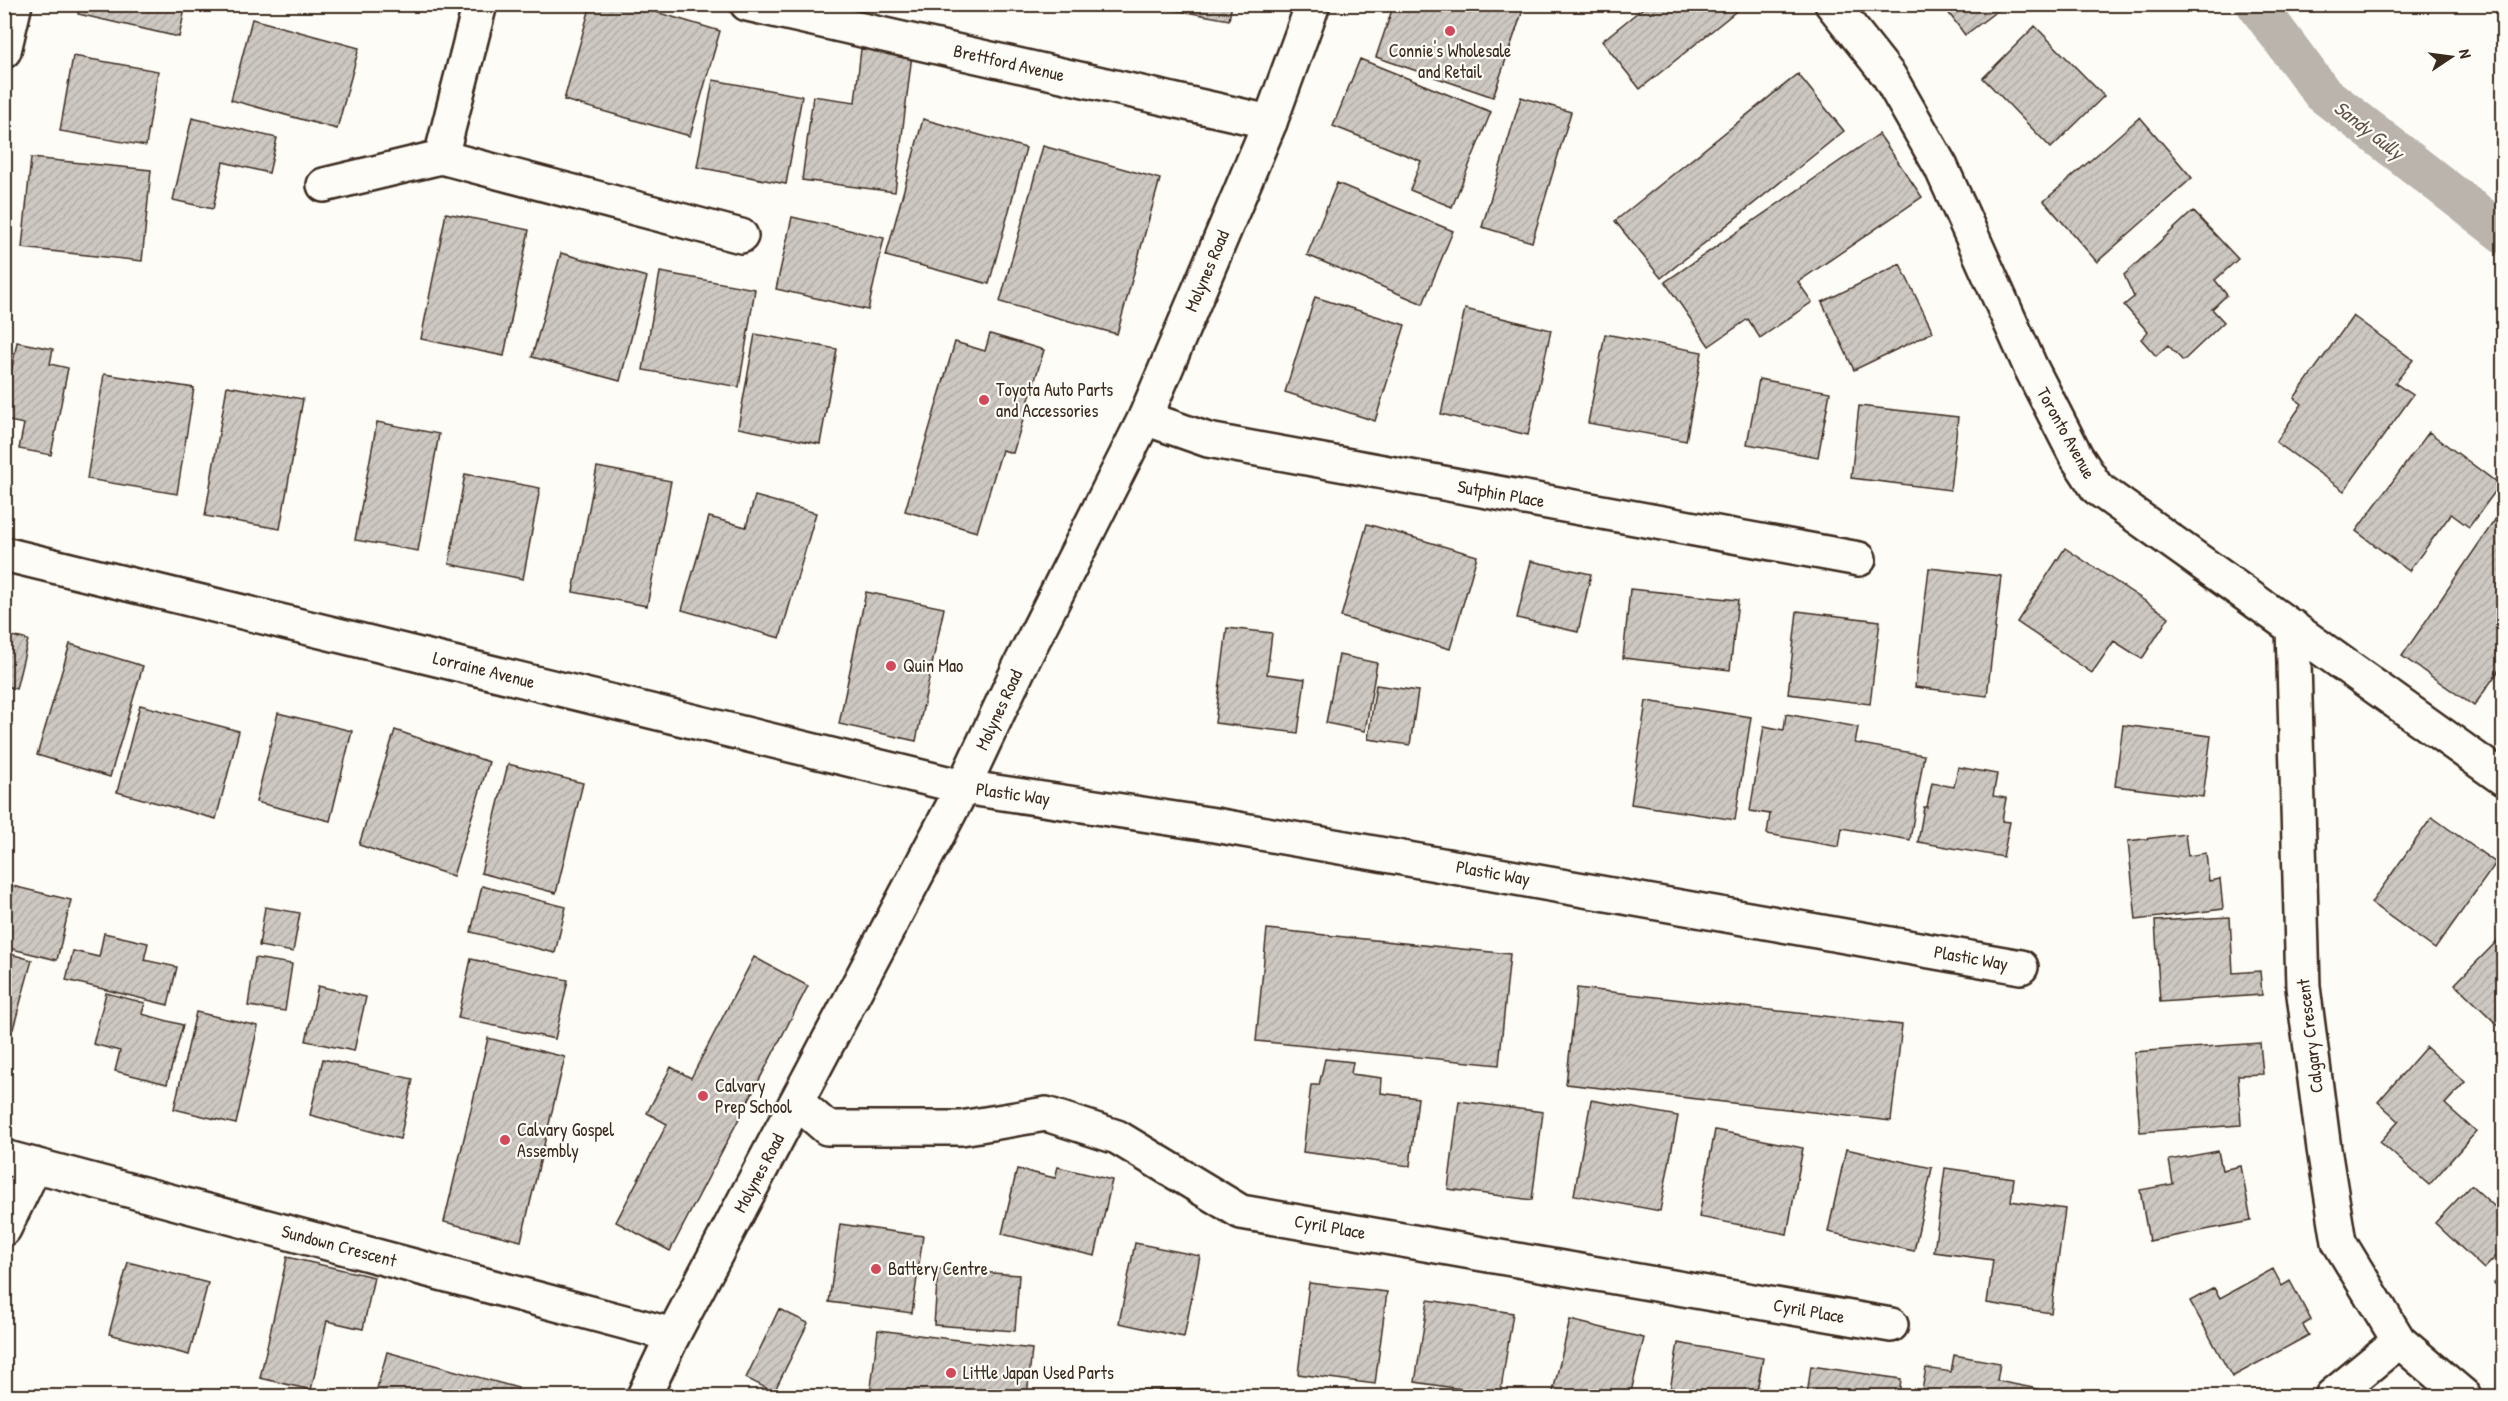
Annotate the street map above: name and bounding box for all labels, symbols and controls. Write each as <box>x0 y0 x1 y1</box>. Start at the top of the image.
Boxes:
marker: Connie's Wholesale and Retail <box>1443 24 1457 38</box>
north arrow <box>2421 27 2481 87</box>
street label: Brettford Avenue <box>951 38 1067 87</box>
place label: Connie's Wholesale and Retail <box>1389 38 1511 84</box>
text: N <box>2454 47 2477 61</box>
water label: Sandy Gully <box>2328 94 2412 168</box>
street label: Molynes Road <box>1178 226 1235 315</box>
place label: Toyota Auto Parts and Accessories <box>996 377 1113 423</box>
street label: Toronto Avenue <box>2031 382 2102 483</box>
marker: Toyota Auto Parts and Accessories <box>977 393 991 407</box>
street label: Sutphin Place <box>1456 474 1547 513</box>
street label: Lorraine Avenue <box>431 645 538 694</box>
place label: Quin Mao <box>903 653 963 678</box>
marker: Quin Mao <box>884 659 898 673</box>
street label: Molynes Road <box>969 665 1028 754</box>
street label: Plastic Way <box>974 776 1052 811</box>
street label: Plastic Way <box>1454 854 1532 891</box>
street label: Plastic Way <box>1932 939 2010 976</box>
street label: Calgary Crescent <box>2290 977 2329 1095</box>
place label: Calvary Prep School <box>715 1073 792 1119</box>
marker: Calvary Prep School <box>696 1089 710 1103</box>
place label: Calvary Gospel Assembly <box>517 1117 614 1163</box>
street label: Molynes Road <box>727 1129 790 1217</box>
marker: Calvary Gospel Assembly <box>498 1133 512 1147</box>
street label: Cyril Place <box>1292 1208 1368 1245</box>
street label: Sundown Crescent <box>279 1218 400 1273</box>
place label: Battery Centre <box>888 1256 988 1281</box>
marker: Battery Centre <box>869 1262 883 1276</box>
street label: Cyril Place <box>1771 1292 1847 1329</box>
place label: Little Japan Used Parts <box>963 1360 1114 1385</box>
marker: Little Japan Used Parts <box>944 1366 958 1380</box>

